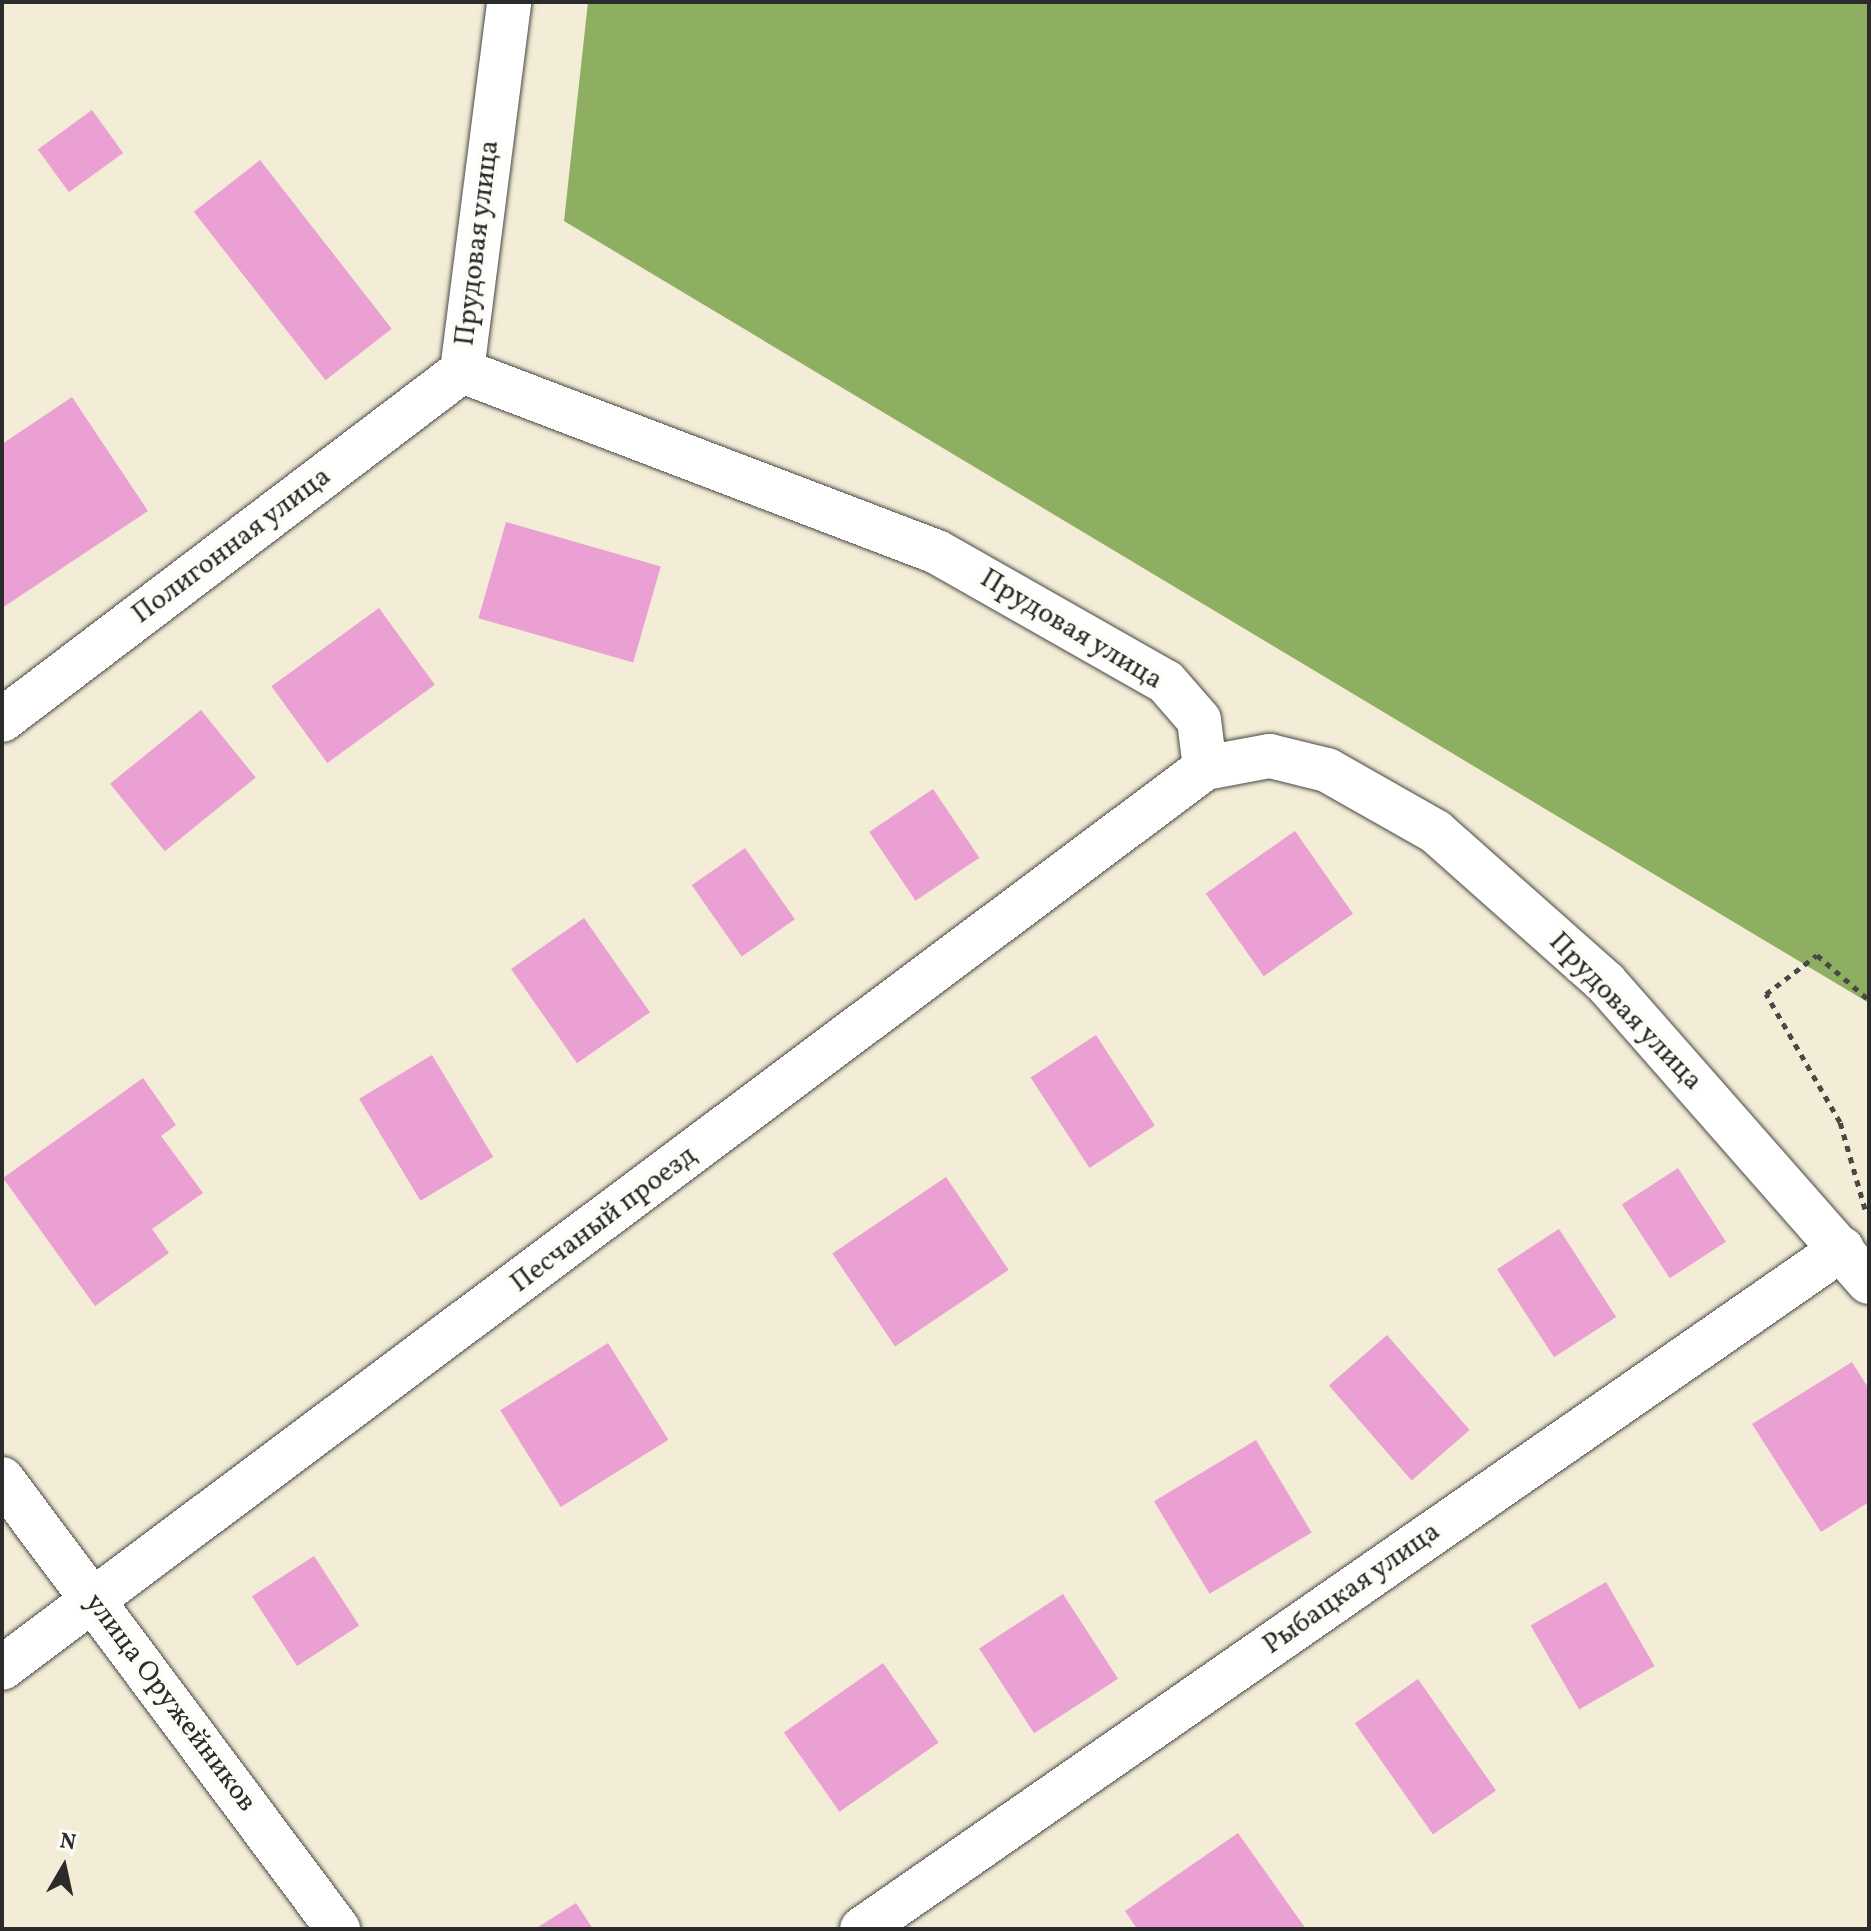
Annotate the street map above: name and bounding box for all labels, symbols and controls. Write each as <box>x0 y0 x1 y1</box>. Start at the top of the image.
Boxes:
street label: Прудовая улица <box>449 138 507 348</box>
street label: Полигонная улица <box>126 460 338 632</box>
street label: Прудовая улица <box>973 562 1169 698</box>
street label: Прудовая улица <box>1541 926 1709 1098</box>
street label: Песчаный проезд <box>505 1139 703 1301</box>
street label: Рыбацкая улица <box>1257 1515 1447 1663</box>
street label: улица Оружейников <box>77 1587 263 1819</box>
text: N <box>58 1826 78 1859</box>
north arrow <box>24 1827 104 1907</box>

